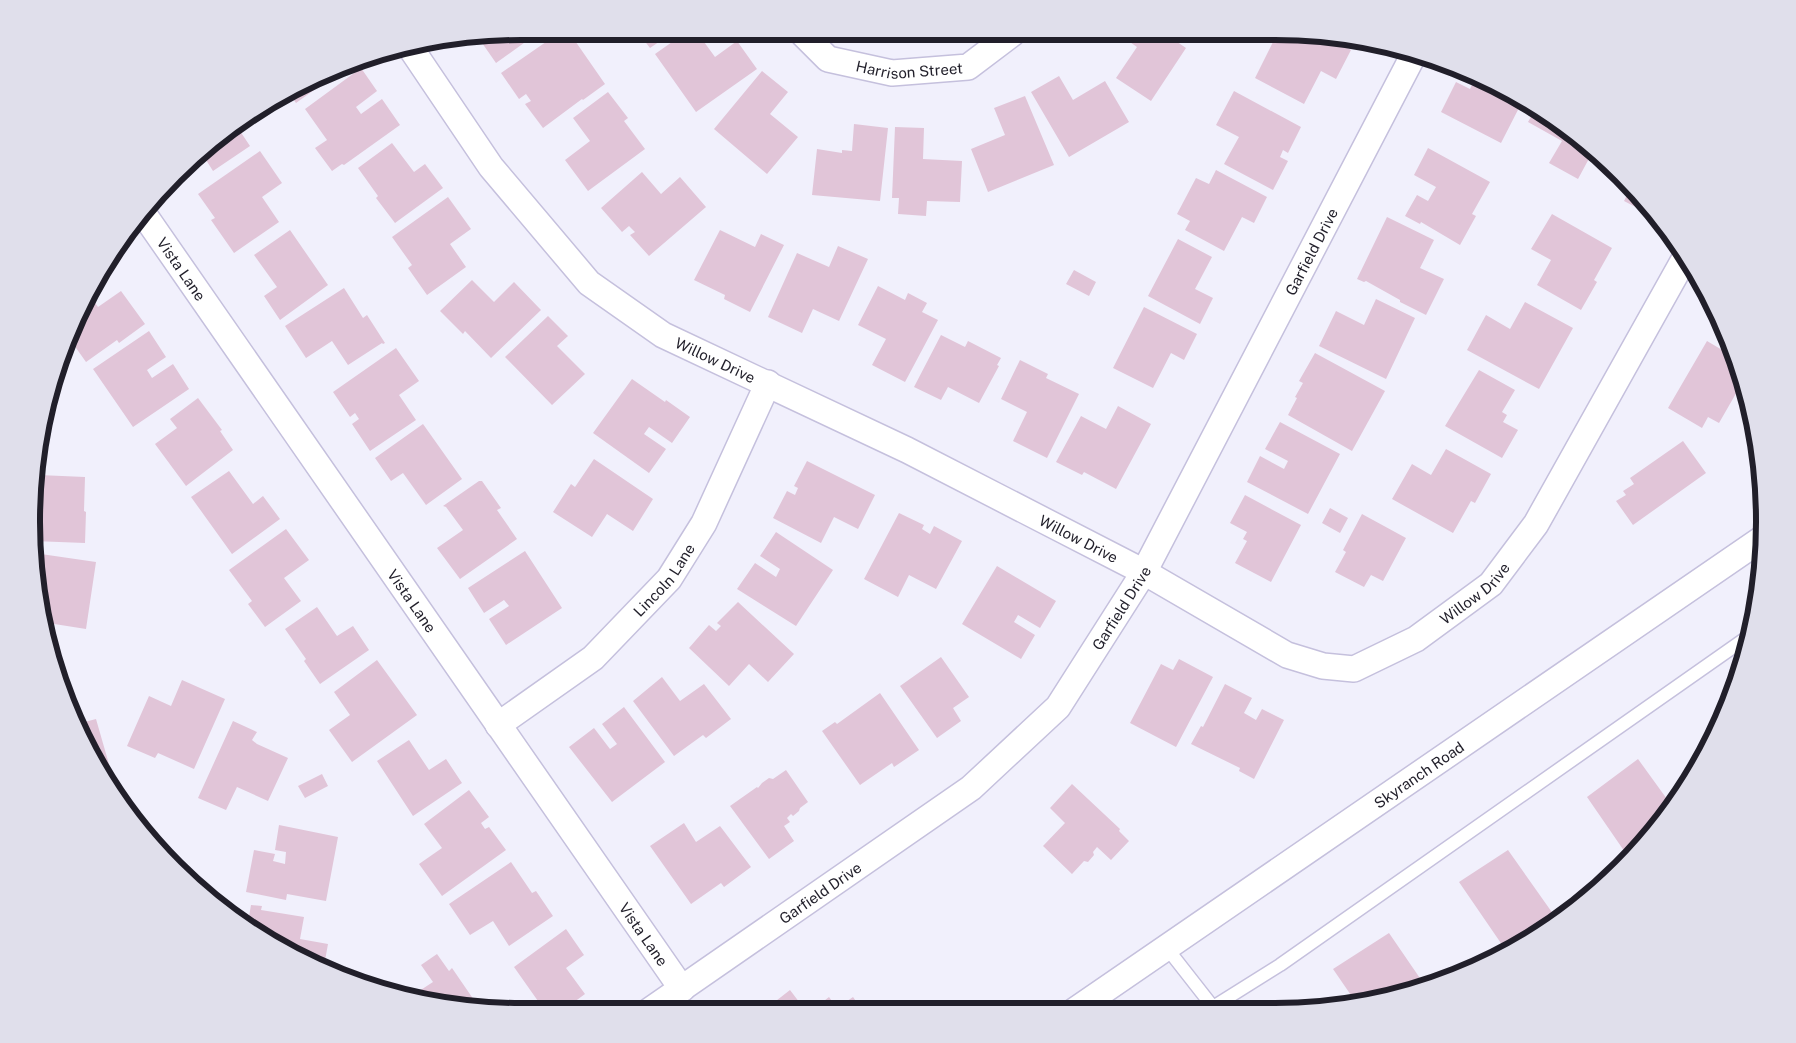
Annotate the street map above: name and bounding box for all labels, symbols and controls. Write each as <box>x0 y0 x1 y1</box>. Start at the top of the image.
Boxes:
street label: Harrison Street <box>854 57 963 82</box>
street label: Garfield Drive <box>1281 205 1341 298</box>
street label: Vista Lane <box>154 234 210 304</box>
street label: Willow Drive <box>673 334 758 386</box>
street label: Willow Drive <box>1037 511 1121 566</box>
street label: Lincoln Lane <box>630 540 698 620</box>
street label: Willow Drive <box>1436 559 1513 627</box>
street label: Garfield Drive <box>1088 563 1154 653</box>
street label: Vista Lane <box>385 566 440 635</box>
street label: Skyranch Road <box>1370 738 1467 811</box>
street label: Garfield Drive <box>776 858 864 927</box>
street label: Vista Lane <box>616 899 672 969</box>

